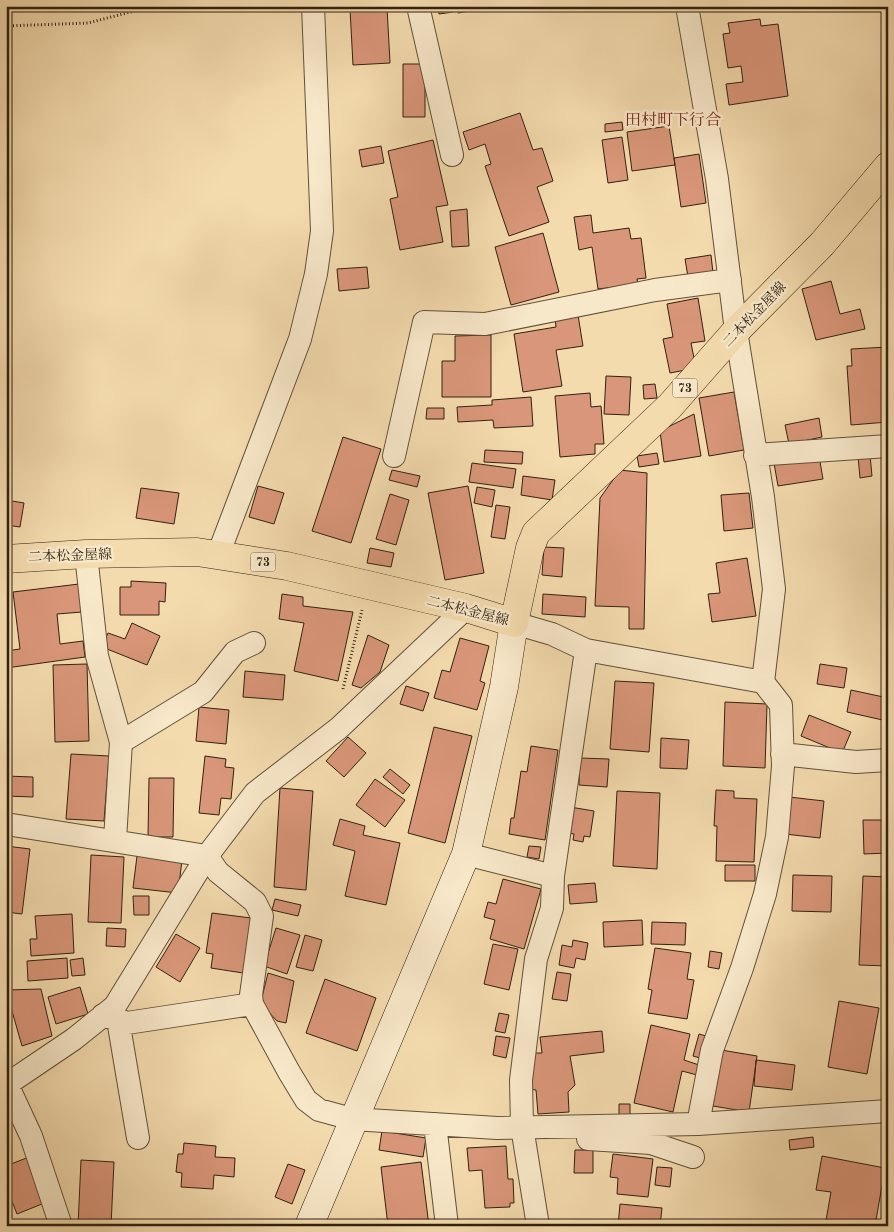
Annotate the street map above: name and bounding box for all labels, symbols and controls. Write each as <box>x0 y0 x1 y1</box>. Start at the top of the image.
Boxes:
district label: 田村町下行合 <box>625 111 721 129</box>
street label: 二本松金屋線 <box>720 279 789 350</box>
road number: 73 <box>672 378 698 398</box>
street label: 二本松金屋線 <box>28 547 112 564</box>
road number: 73 <box>250 552 276 572</box>
street label: 二本松金屋線 <box>425 593 510 628</box>

